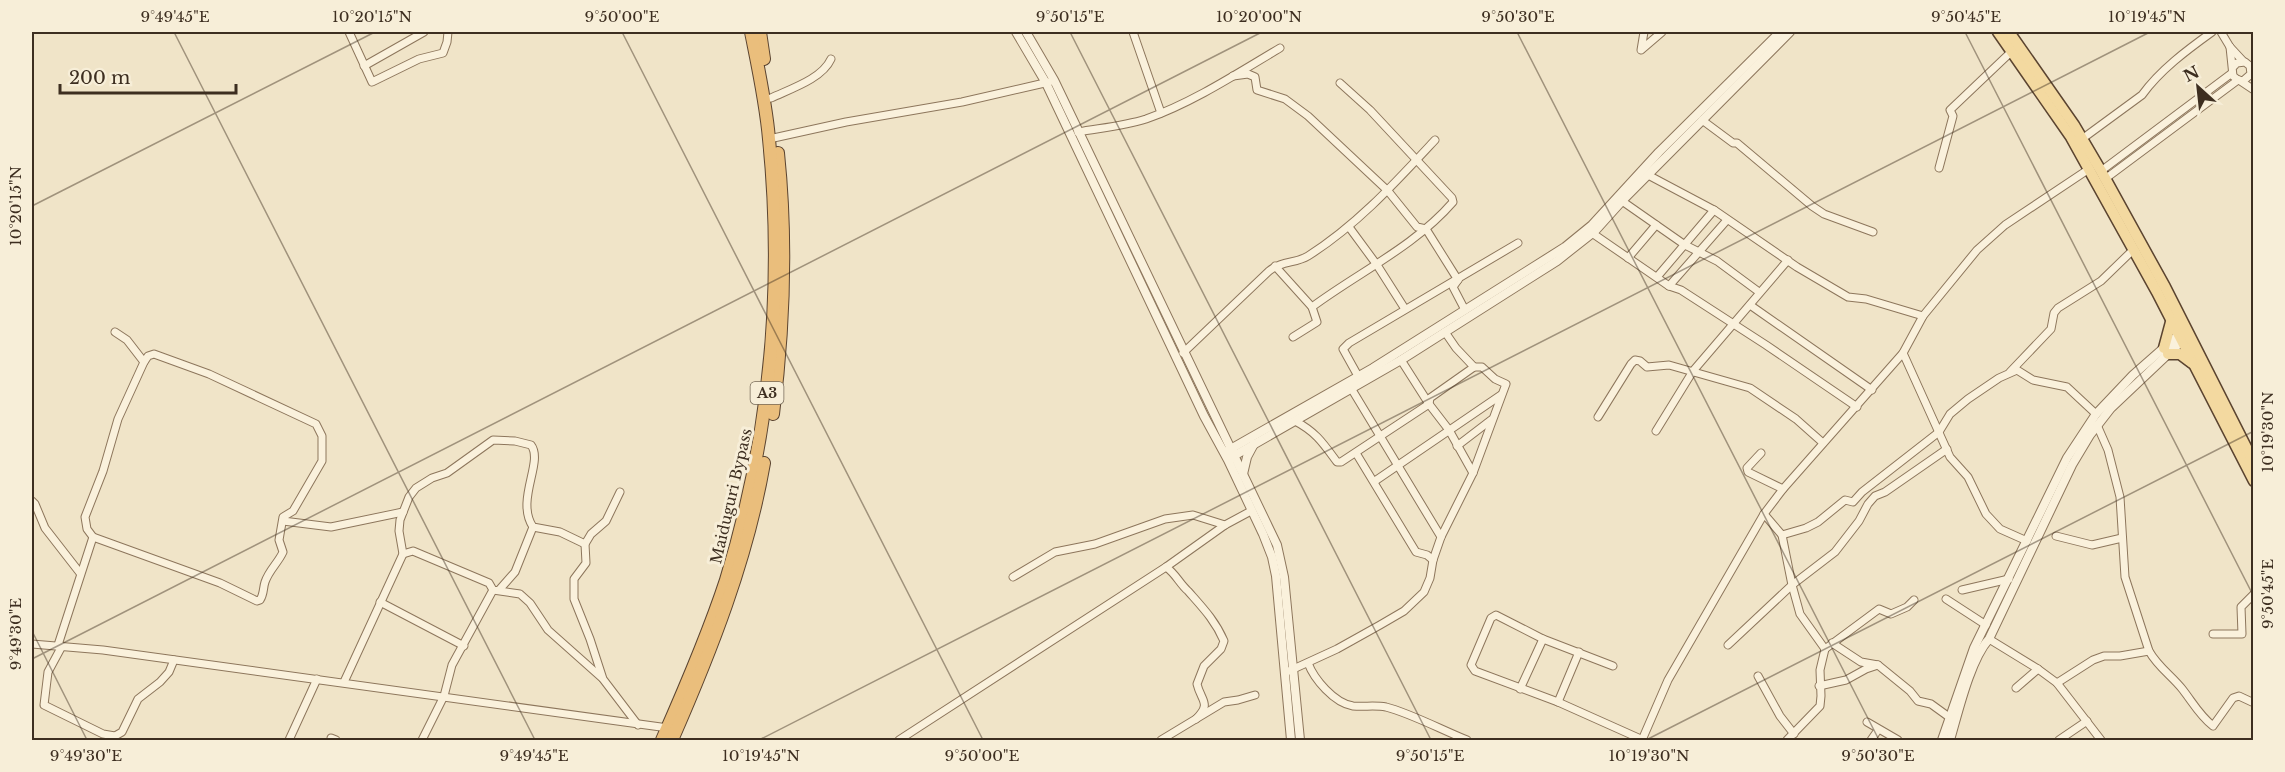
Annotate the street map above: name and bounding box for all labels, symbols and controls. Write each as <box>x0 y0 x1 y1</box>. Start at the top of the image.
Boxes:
text: 9°49'45"E <box>140 7 210 26</box>
text: 10°20'15"N <box>332 7 412 26</box>
text: 9°50'00"E <box>585 7 660 26</box>
text: 9°50'15"E <box>1036 7 1104 26</box>
text: 10°20'00"N <box>1216 7 1302 26</box>
text: 9°50'30"E <box>1481 7 1555 26</box>
text: 9°50'45"E <box>1931 7 2001 26</box>
text: 10°19'45"N <box>2108 7 2186 26</box>
scale bar <box>60 57 236 95</box>
north arrow <box>2168 57 2228 117</box>
text: N <box>2180 61 2202 86</box>
text: 200 m <box>69 67 130 89</box>
text: 10°20'15"N <box>6 166 25 246</box>
road number: A3 <box>750 382 783 404</box>
text: 10°19'30"N <box>2258 391 2277 473</box>
street label: Maiduguri Bypass <box>706 426 756 566</box>
text: 9°50'45"E <box>2258 559 2277 629</box>
text: 9°49'30"E <box>6 598 25 670</box>
text: 9°49'30"E <box>50 746 122 765</box>
text: 9°49'45"E <box>499 746 569 765</box>
text: 10°19'45"N <box>722 746 800 765</box>
text: 9°50'00"E <box>945 746 1020 765</box>
text: 9°50'15"E <box>1396 746 1464 765</box>
text: 10°19'30"N <box>1608 746 1690 765</box>
text: 9°50'30"E <box>1841 746 1915 765</box>

